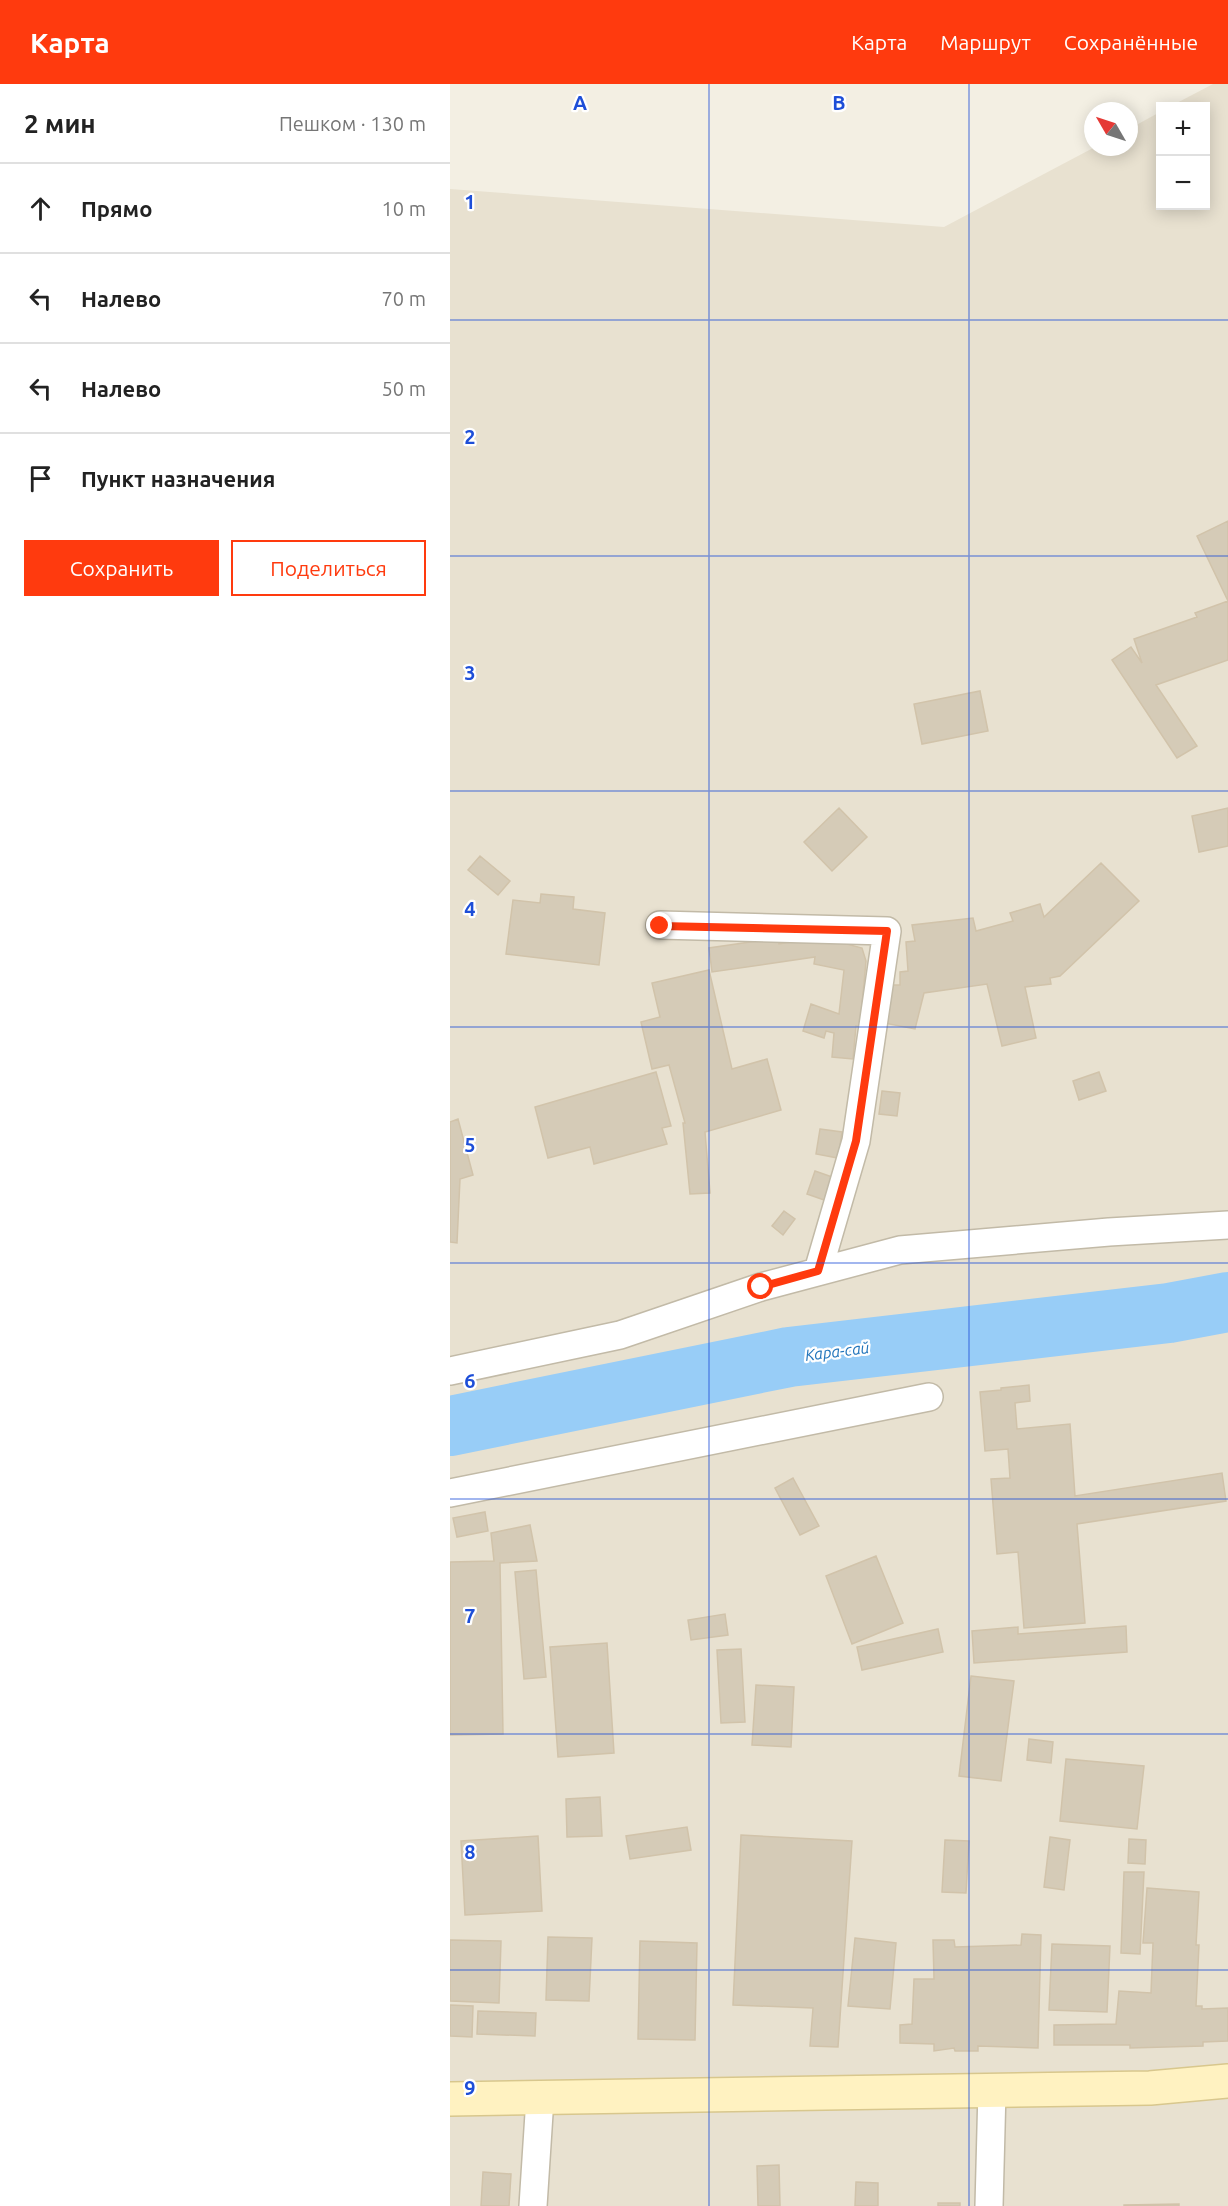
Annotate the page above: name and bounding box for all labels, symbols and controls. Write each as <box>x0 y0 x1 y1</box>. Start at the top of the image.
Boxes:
text: Карта <box>30 27 110 58</box>
text: Карта <box>851 30 907 54</box>
text: Маршрут <box>940 30 1031 54</box>
text: Сохранённые <box>1064 30 1198 54</box>
text: A <box>573 91 587 114</box>
text: B <box>832 91 846 114</box>
north arrow <box>1084 102 1138 156</box>
map controls <box>1156 102 1210 210</box>
button: + <box>1156 102 1210 156</box>
text: 2 мин <box>24 109 96 138</box>
text: Пешком · 130 m <box>279 112 426 135</box>
button: − <box>1156 156 1210 210</box>
text: 1 <box>464 190 476 213</box>
icon: ahead <box>24 192 57 225</box>
text: Прямо <box>81 196 152 221</box>
text: 10 m <box>382 197 426 220</box>
icon: left <box>24 282 57 315</box>
text: Налево <box>81 286 161 311</box>
text: 70 m <box>382 287 426 310</box>
icon: left <box>24 372 57 405</box>
text: Налево <box>81 376 161 401</box>
text: 50 m <box>382 377 426 400</box>
text: 2 <box>464 425 476 448</box>
icon: arrive <box>24 462 57 495</box>
text: Пункт назначения <box>81 466 275 491</box>
button: Сохранить <box>24 540 219 596</box>
button: Поделиться <box>231 540 426 596</box>
text: 3 <box>464 661 476 684</box>
text: 4 <box>464 897 476 920</box>
route end <box>646 912 672 938</box>
text: 5 <box>464 1133 476 1156</box>
route start <box>747 1273 773 1299</box>
water label: Кара-сай <box>804 1338 871 1364</box>
text: 6 <box>464 1369 476 1392</box>
text: 7 <box>464 1604 476 1627</box>
text: 8 <box>464 1840 476 1863</box>
text: 9 <box>464 2076 476 2099</box>

